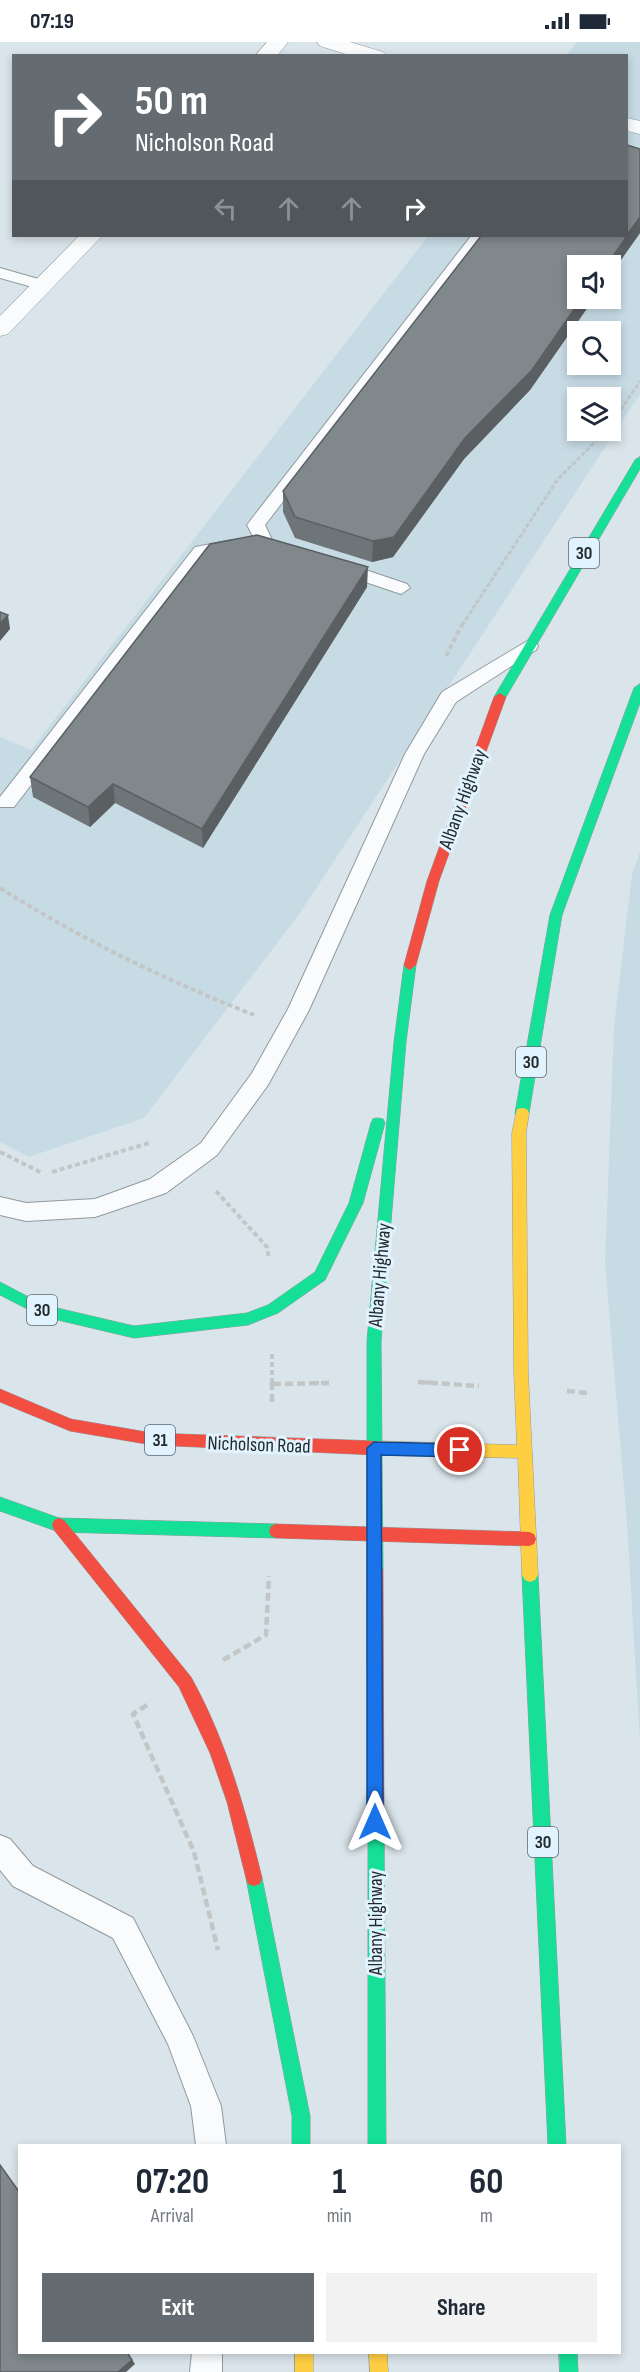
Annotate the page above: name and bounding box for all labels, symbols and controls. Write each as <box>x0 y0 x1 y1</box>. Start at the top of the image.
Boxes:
text: 07:19 <box>30 8 74 35</box>
text: 50 m <box>135 76 208 127</box>
icon: right <box>36 78 114 156</box>
text: Nicholson Road <box>135 127 274 159</box>
icon: left <box>209 192 242 225</box>
icon: ahead <box>272 192 305 225</box>
icon: ahead <box>335 192 368 225</box>
icon: right <box>398 192 431 225</box>
map controls <box>567 255 621 441</box>
button: sound <box>567 255 621 309</box>
button: search <box>567 321 621 375</box>
button: layers <box>567 387 621 441</box>
road number: 30 <box>569 538 599 568</box>
street label: Albany Highway <box>433 746 492 853</box>
road number: 30 <box>516 1047 546 1077</box>
street label: Albany Highway <box>363 1222 397 1329</box>
road number: 30 <box>27 1295 57 1325</box>
pin <box>434 1424 485 1475</box>
road number: 31 <box>145 1425 175 1455</box>
street label: Nicholson Road <box>207 1431 311 1459</box>
icon: arrive <box>443 1433 476 1466</box>
position arrow <box>343 1790 407 1854</box>
road number: 30 <box>528 1827 558 1857</box>
street label: Albany Highway <box>364 1870 388 1976</box>
text: 07:20 <box>136 2161 209 2204</box>
text: 1 <box>332 2161 346 2204</box>
text: 60 <box>469 2161 503 2204</box>
text: Arrival <box>151 2204 194 2228</box>
text: min <box>327 2204 352 2228</box>
text: m <box>480 2204 493 2228</box>
button: Exit <box>42 2273 314 2342</box>
button: Share <box>326 2273 597 2342</box>

